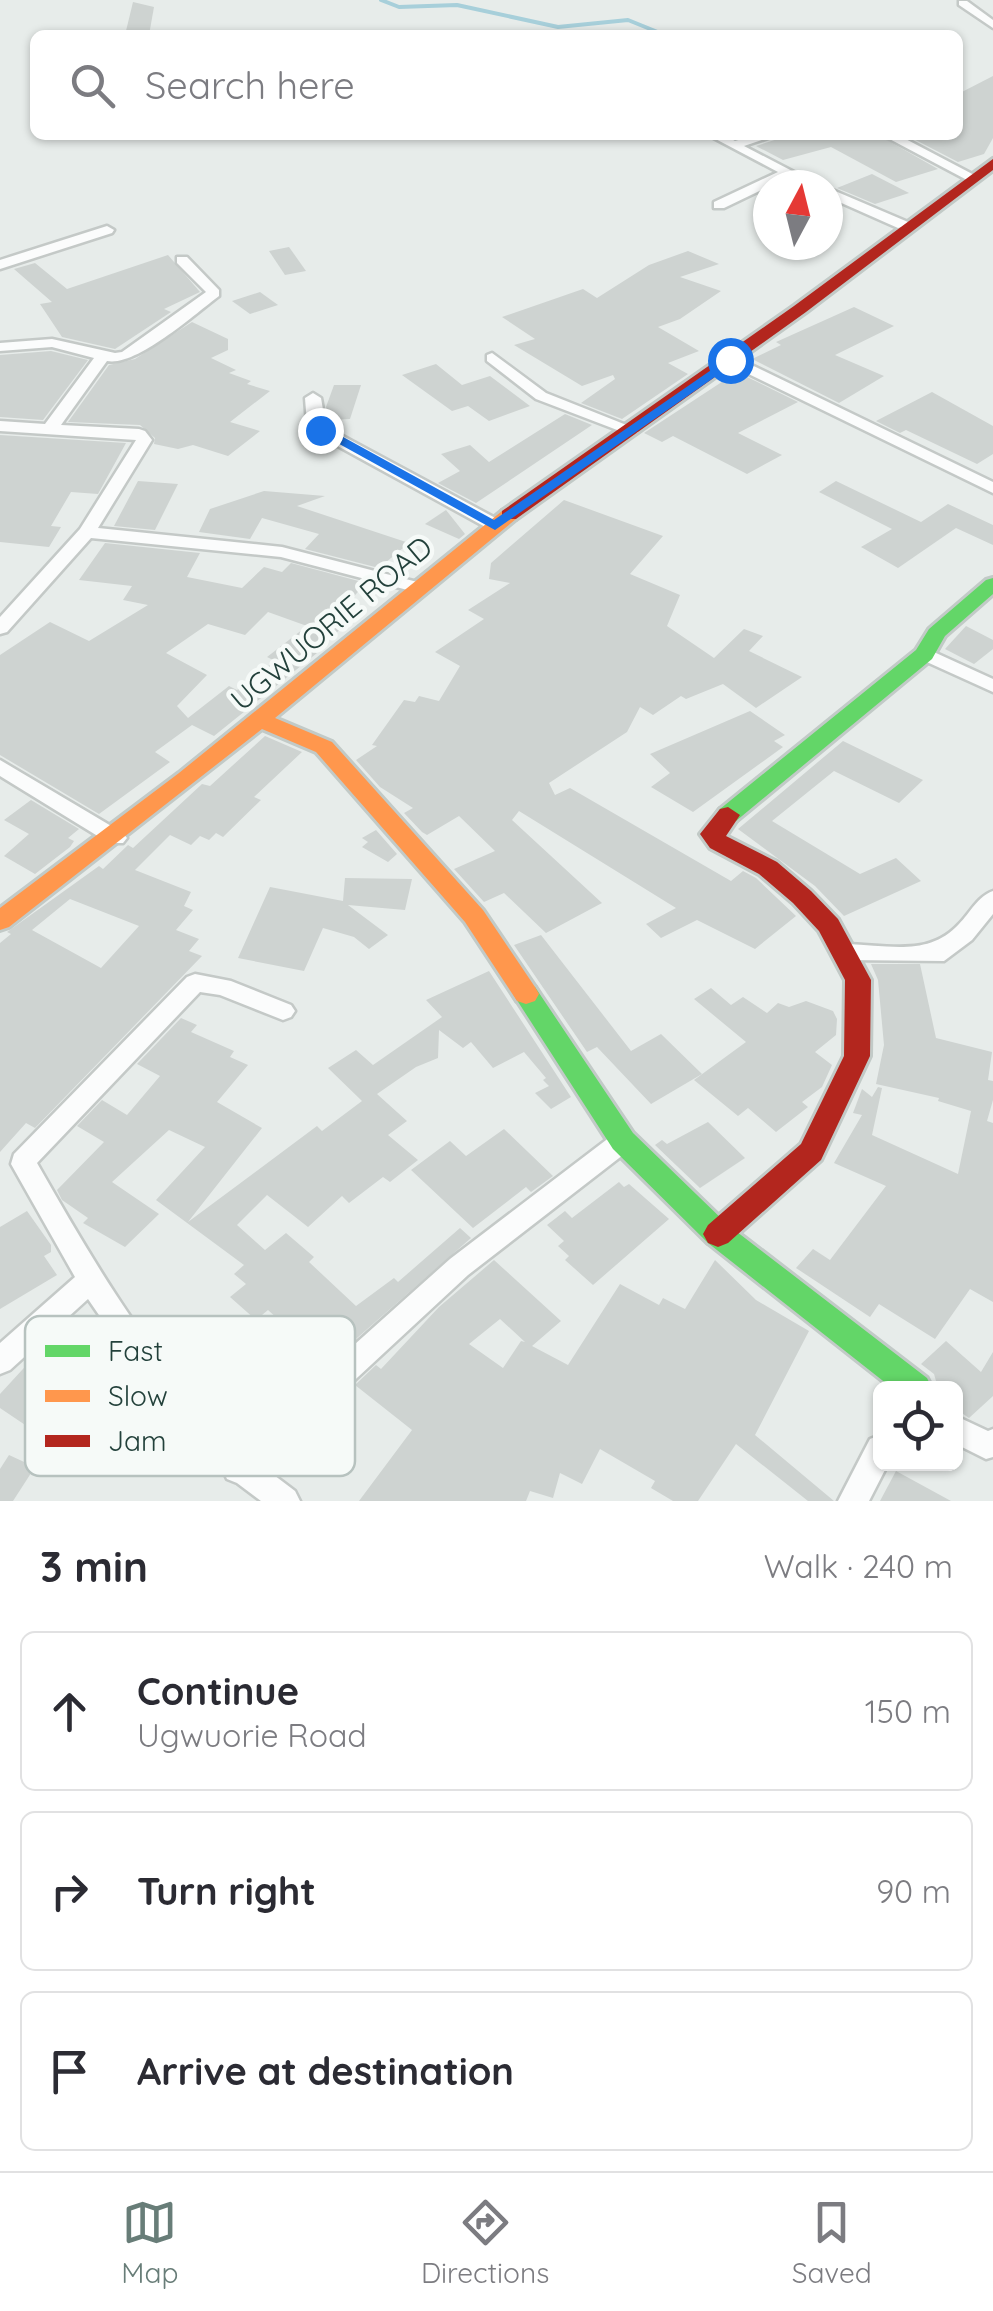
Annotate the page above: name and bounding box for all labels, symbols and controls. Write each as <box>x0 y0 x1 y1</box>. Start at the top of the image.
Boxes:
search box <box>30 30 963 140</box>
icon: search <box>65 58 120 113</box>
text: Search here <box>145 61 355 109</box>
north arrow <box>753 170 843 260</box>
route start <box>708 338 754 384</box>
route end <box>298 408 344 454</box>
street label: UGWUORIE ROAD <box>222 528 440 718</box>
legend <box>25 1316 355 1476</box>
text: Fast <box>108 1333 163 1368</box>
text: Slow <box>108 1378 168 1413</box>
map controls <box>873 1381 963 1471</box>
button: locate <box>873 1381 963 1471</box>
text: Jam <box>108 1423 167 1458</box>
text: 3 min <box>40 1540 148 1593</box>
text: Walk · 240 m <box>764 1546 953 1586</box>
text: Continue <box>137 1667 299 1715</box>
icon: ahead <box>42 1684 97 1739</box>
text: 150 m <box>865 1691 951 1731</box>
text: Ugwuorie Road <box>137 1715 367 1755</box>
icon: right <box>42 1864 97 1919</box>
text: Turn right <box>137 1867 316 1915</box>
text: 90 m <box>876 1871 951 1911</box>
icon: arrive <box>42 2044 97 2099</box>
text: Arrive at destination <box>137 2047 514 2095</box>
tab: Map <box>121 2195 178 2290</box>
tab: Directions <box>421 2195 549 2290</box>
tab: Saved <box>792 2195 872 2290</box>

